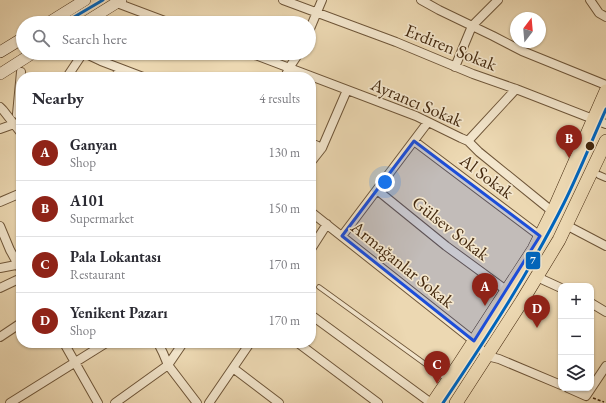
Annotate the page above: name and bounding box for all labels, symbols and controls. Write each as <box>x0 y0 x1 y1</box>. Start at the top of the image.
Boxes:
north arrow <box>510 12 546 48</box>
search box <box>16 16 316 60</box>
street label: Erdiren Sokak <box>402 18 501 76</box>
icon: search <box>30 27 52 49</box>
text: Search here <box>62 29 127 48</box>
street label: Ayrancı Sokak <box>367 72 467 132</box>
text: Nearby <box>32 87 84 109</box>
text: 4 results <box>259 90 300 107</box>
pin: B <box>556 125 582 158</box>
text: Ganyan <box>70 135 117 154</box>
unlabelled marker <box>584 140 596 152</box>
text: A <box>40 144 50 161</box>
text: 130 m <box>269 144 300 161</box>
street label: Al Sokak <box>455 148 519 204</box>
text: Shop <box>70 154 96 171</box>
your location <box>375 172 395 192</box>
text: A101 <box>70 191 105 210</box>
street label: Gülsev Sokak <box>408 191 495 266</box>
text: B <box>41 200 49 217</box>
text: 150 m <box>269 200 300 217</box>
text: Supermarket <box>70 210 134 227</box>
street label: Armağanlar Sokak <box>346 215 460 313</box>
text: Pala Lokantası <box>70 247 161 266</box>
line badge: 7 <box>525 251 541 270</box>
text: 7 <box>530 253 536 267</box>
text: C <box>40 256 50 273</box>
text: 170 m <box>269 256 300 273</box>
text: Restaurant <box>70 266 125 283</box>
pin: A <box>472 273 498 306</box>
map controls <box>558 283 594 391</box>
button: + <box>558 283 594 319</box>
pin: D <box>524 295 550 328</box>
text: Yenikent Pazarı <box>70 303 168 322</box>
text: D <box>40 312 50 329</box>
text: 170 m <box>269 312 300 329</box>
button: − <box>558 319 594 355</box>
text: Shop <box>70 322 96 339</box>
pin: C <box>424 351 450 384</box>
button: layers <box>558 355 594 391</box>

